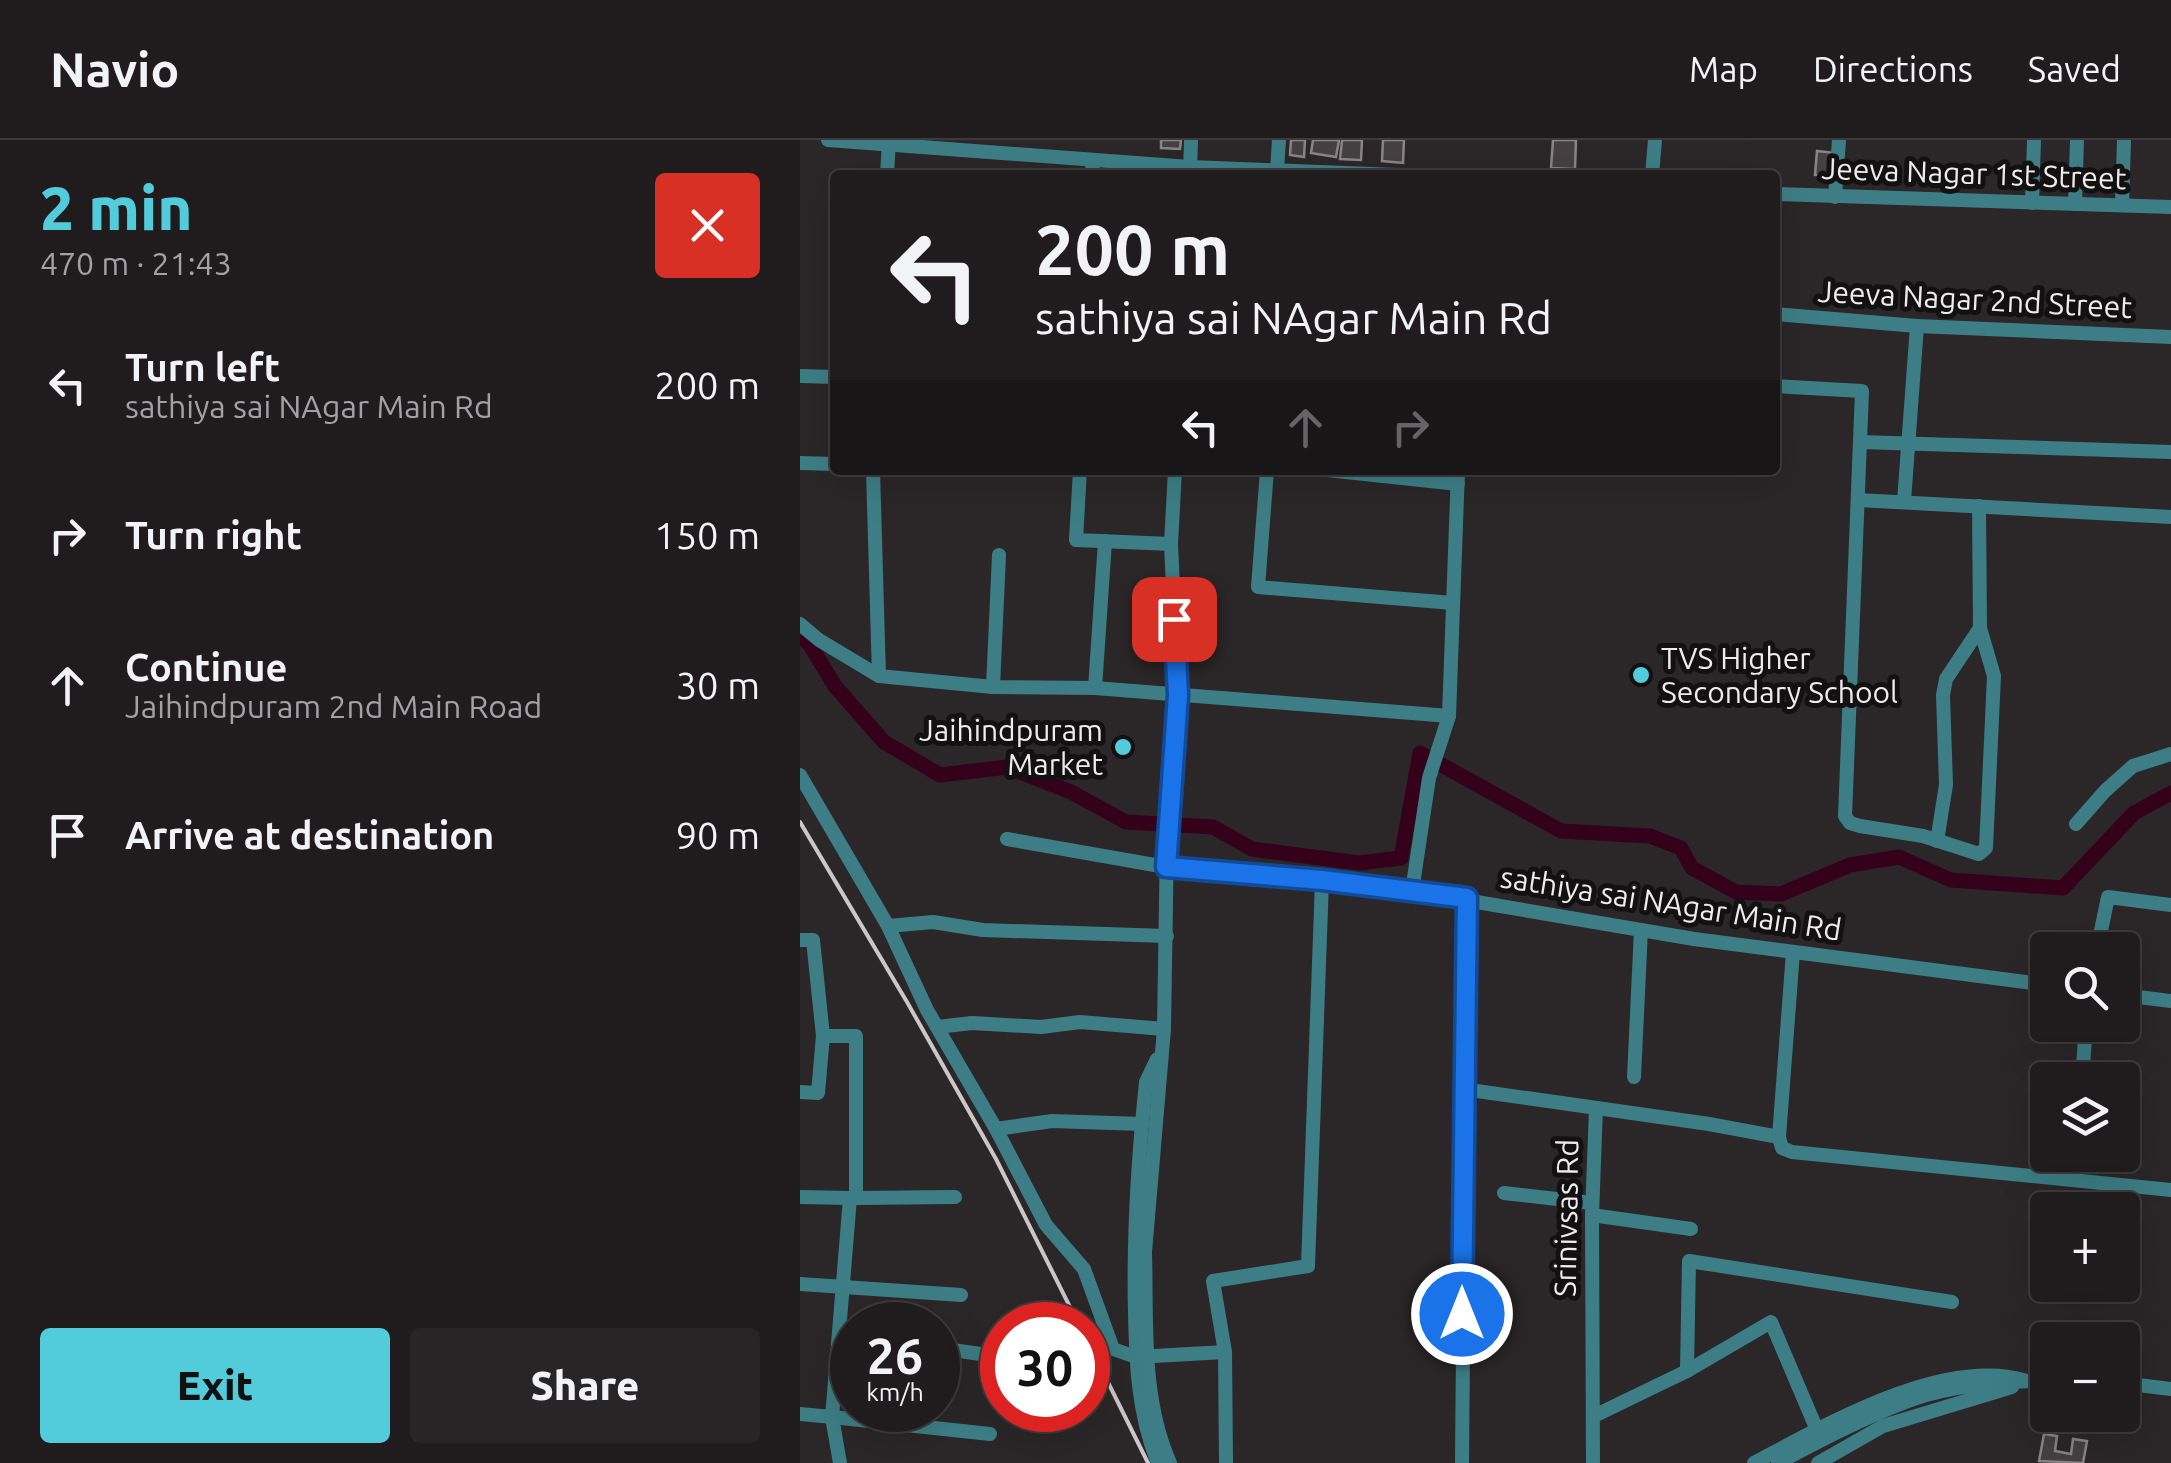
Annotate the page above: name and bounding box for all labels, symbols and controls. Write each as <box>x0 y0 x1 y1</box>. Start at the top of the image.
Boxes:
text: Navio <box>50 42 179 96</box>
text: Map <box>1689 49 1758 89</box>
text: Directions <box>1813 49 1973 89</box>
text: Saved <box>2028 49 2121 89</box>
street label: Jeeva Nagar 1st Street <box>1821 151 2127 195</box>
button: close <box>655 173 760 278</box>
text: 2 min <box>40 174 193 241</box>
icon: left <box>870 210 1000 340</box>
text: 200 m <box>1035 210 1230 288</box>
text: 470 m · 21:43 <box>40 245 232 281</box>
street label: Jeeva Nagar 2nd Street <box>1817 274 2133 324</box>
text: sathiya sai NAgar Main Rd <box>1035 292 1552 343</box>
text: Turn left <box>125 346 280 388</box>
icon: left <box>40 358 95 413</box>
text: 200 m <box>654 364 760 406</box>
text: sathiya sai NAgar Main Rd <box>125 388 493 424</box>
icon: left <box>1173 400 1228 455</box>
icon: ahead <box>1278 400 1333 455</box>
icon: right <box>1383 400 1438 455</box>
icon: right <box>40 508 95 563</box>
text: Turn right <box>125 514 302 556</box>
text: 150 m <box>654 514 760 556</box>
pin <box>1132 577 1217 662</box>
icon: arrive <box>1147 592 1202 647</box>
place label: TVS Higher Secondary School <box>1661 641 1898 709</box>
text: Continue <box>125 646 287 688</box>
icon: ahead <box>40 658 95 713</box>
text: 30 m <box>676 664 760 706</box>
marker: TVS Higher Secondary School <box>1630 664 1652 686</box>
text: Jaihindpuram 2nd Main Road <box>125 688 542 724</box>
place label: Jaihindpuram Market <box>919 713 1103 781</box>
marker: Jaihindpuram Market <box>1112 736 1134 758</box>
icon: arrive <box>40 808 95 863</box>
text: Arrive at destination <box>125 814 494 856</box>
text: 90 m <box>676 814 760 856</box>
street label: sathiya sai NAgar Main Rd <box>1498 859 1844 947</box>
map controls <box>2030 932 2140 1432</box>
button: search <box>2030 932 2140 1042</box>
button: layers <box>2030 1062 2140 1172</box>
street label: Srinivsas Rd <box>1548 1139 1584 1297</box>
button: + <box>2030 1192 2140 1302</box>
position arrow <box>1410 1262 1514 1366</box>
speed limit sign: 30 <box>980 1302 1110 1432</box>
button: − <box>2030 1322 2140 1432</box>
text: 26 <box>867 1327 923 1383</box>
button: Exit <box>40 1328 390 1443</box>
button: Share <box>410 1328 760 1443</box>
text: km/h <box>866 1378 924 1406</box>

